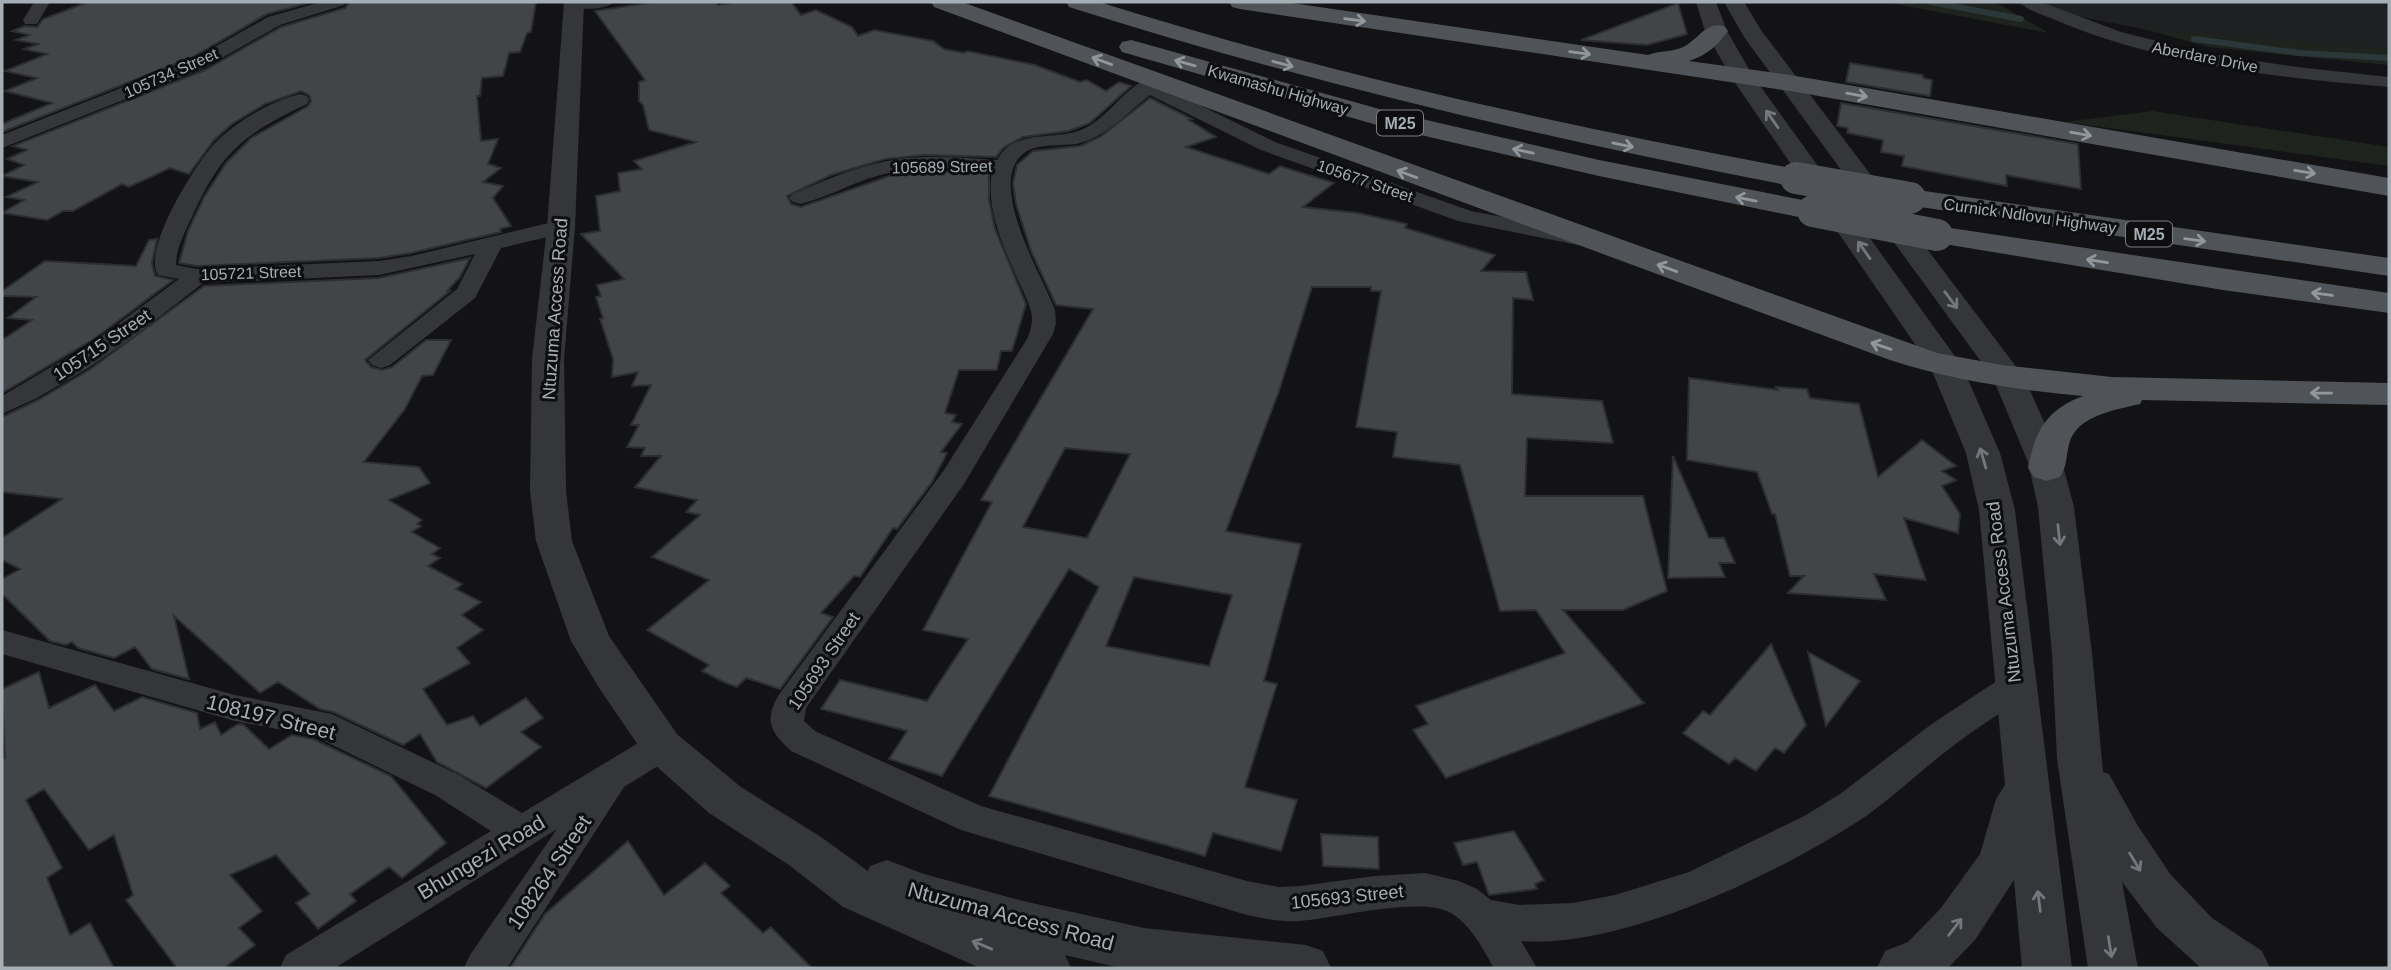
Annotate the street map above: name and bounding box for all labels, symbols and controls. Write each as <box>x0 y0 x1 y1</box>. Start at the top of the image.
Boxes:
one-way arrow <box>1343 14 1366 27</box>
street label: Aberdare Drive <box>2151 38 2260 76</box>
street label: 105734 Street <box>122 45 221 101</box>
one-way arrow <box>1569 46 1591 59</box>
one-way arrow <box>1091 54 1113 67</box>
one-way arrow <box>1174 55 1196 68</box>
one-way arrow <box>1271 58 1294 71</box>
street label: Kwamashu Highway <box>1206 62 1350 118</box>
one-way arrow <box>1845 89 1868 103</box>
one-way arrow <box>1765 110 1779 129</box>
road number: M25 <box>1377 111 1423 136</box>
one-way arrow <box>2069 128 2092 141</box>
one-way arrow <box>1611 138 1634 152</box>
one-way arrow <box>1512 144 1535 158</box>
street label: 105677 Street <box>1315 157 1416 206</box>
street label: 105689 Street <box>892 158 993 176</box>
one-way arrow <box>2293 166 2316 179</box>
one-way arrow <box>1397 167 1419 179</box>
one-way arrow <box>1735 191 1758 205</box>
street label: Curnick Ndlovu Highway <box>1943 195 2117 237</box>
street label: Ntuzuma Access Road <box>539 217 571 401</box>
road number: M25 <box>2126 222 2172 246</box>
one-way arrow <box>2183 234 2206 247</box>
one-way arrow <box>1857 241 1871 260</box>
one-way arrow <box>2086 254 2109 267</box>
one-way arrow <box>1656 261 1678 273</box>
street label: 105721 Street <box>200 263 302 283</box>
one-way arrow <box>2311 287 2333 300</box>
one-way arrow <box>1944 290 1959 309</box>
street label: 105715 Street <box>50 305 154 385</box>
one-way arrow <box>1870 339 1892 351</box>
one-way arrow <box>2310 386 2333 400</box>
one-way arrow <box>1976 447 1989 469</box>
street label: Ntuzuma Access Road <box>1983 500 2025 684</box>
one-way arrow <box>2053 523 2066 546</box>
street label: 105693 Street <box>784 609 864 713</box>
street label: 108197 Street <box>204 690 338 744</box>
street label: Bhungezi Road <box>414 810 548 904</box>
street label: 108264 Street <box>503 811 596 933</box>
one-way arrow <box>2128 851 2142 871</box>
street label: Ntuzuma Access Road <box>905 877 1117 955</box>
street label: 105693 Street <box>1290 881 1404 913</box>
one-way arrow <box>2032 890 2045 912</box>
one-way arrow <box>1947 918 1963 936</box>
one-way arrow <box>2104 935 2117 958</box>
one-way arrow <box>972 938 993 951</box>

